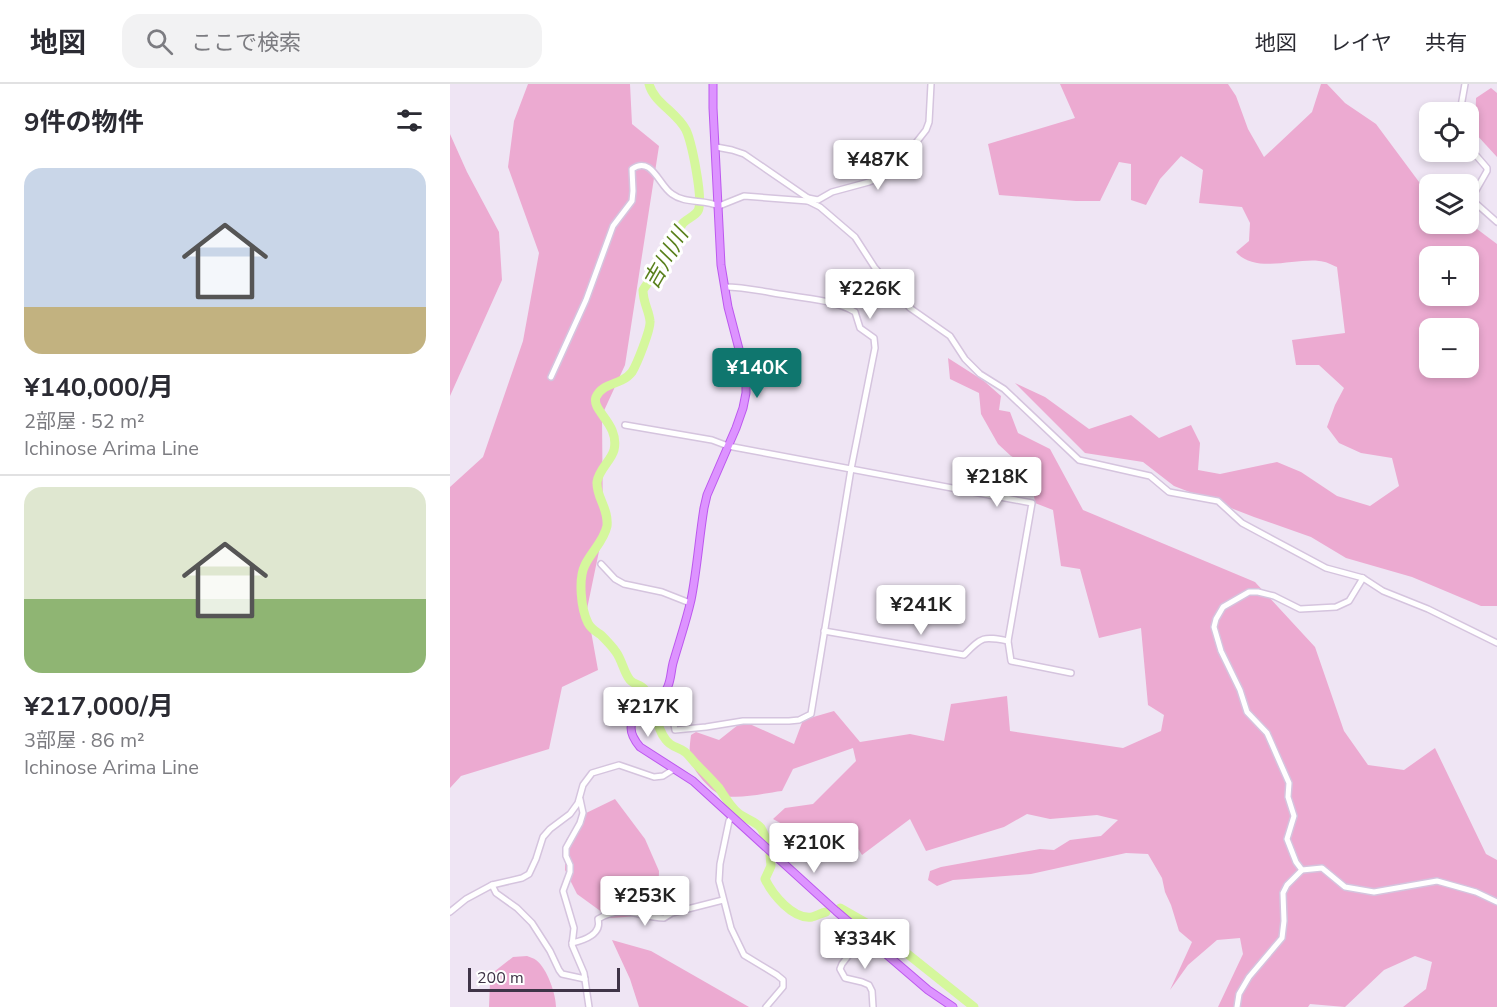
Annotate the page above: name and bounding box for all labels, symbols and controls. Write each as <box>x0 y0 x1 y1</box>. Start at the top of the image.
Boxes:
search box <box>122 14 542 68</box>
text: 地図 <box>30 24 86 62</box>
icon: search <box>143 25 176 58</box>
text: ここで検索 <box>191 28 301 58</box>
text: 地図 <box>1255 29 1297 57</box>
text: レイヤ <box>1330 29 1392 57</box>
text: 共有 <box>1425 29 1467 57</box>
map controls <box>1419 102 1479 378</box>
button: locate <box>1419 102 1479 162</box>
icon: filters <box>393 104 426 137</box>
text: 9件の物件 <box>24 105 144 140</box>
pin: ¥487K <box>836 140 920 191</box>
text: ¥487K <box>847 146 909 173</box>
button: layers <box>1419 174 1479 234</box>
icon: home <box>171 207 279 315</box>
water label: 吉川川 <box>636 221 696 295</box>
button: + <box>1419 246 1479 306</box>
pin: ¥226K <box>828 269 912 320</box>
text: ¥226K <box>839 275 901 302</box>
button: − <box>1419 318 1479 378</box>
pin: ¥140K <box>715 348 799 399</box>
text: ¥140K <box>726 354 788 381</box>
text: ¥140,000/月 <box>24 370 174 405</box>
text: 2部屋 · 52 m² <box>24 408 145 435</box>
text: Ichinose Arima Line <box>24 435 199 462</box>
pin: ¥218K <box>955 457 1039 508</box>
text: ¥218K <box>966 463 1028 490</box>
icon: home <box>171 526 279 634</box>
pin: ¥241K <box>879 585 963 636</box>
text: ¥241K <box>890 591 952 618</box>
pin: ¥217K <box>606 687 690 738</box>
text: ¥217,000/月 <box>24 689 174 724</box>
text: ¥217K <box>617 693 679 720</box>
text: 3部屋 · 86 m² <box>24 727 145 754</box>
text: Ichinose Arima Line <box>24 754 199 781</box>
pin: ¥210K <box>772 823 856 874</box>
text: ¥210K <box>783 829 845 856</box>
pin: ¥253K <box>603 876 687 927</box>
text: ¥253K <box>614 882 676 909</box>
pin: ¥334K <box>823 919 907 970</box>
text: ¥334K <box>834 925 896 952</box>
scale bar <box>468 965 620 992</box>
text: 200 m <box>477 967 524 989</box>

